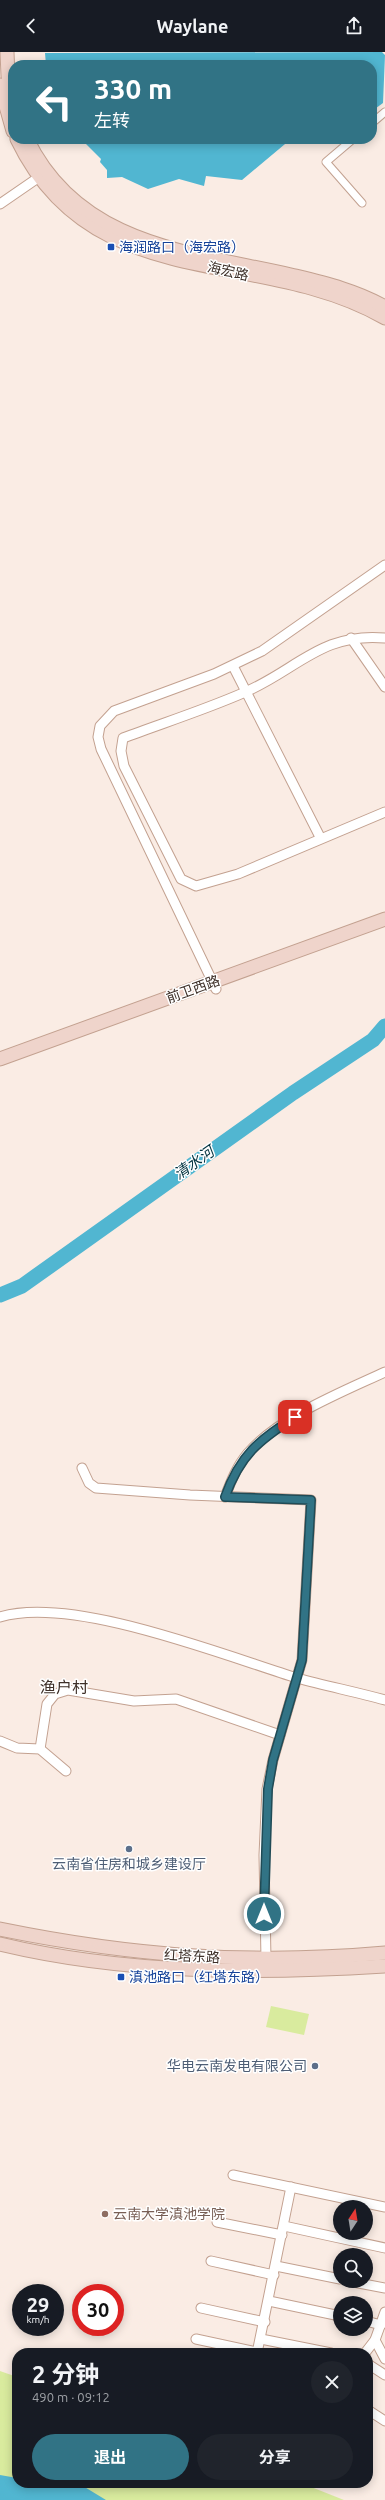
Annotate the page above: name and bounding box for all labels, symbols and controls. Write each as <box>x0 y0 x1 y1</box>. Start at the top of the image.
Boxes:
icon: back <box>20 15 42 37</box>
icon: share <box>343 15 365 37</box>
text: Waylane <box>157 16 228 36</box>
text: 330 m <box>94 73 172 104</box>
icon: left <box>28 76 80 128</box>
text: 左转 <box>94 110 130 130</box>
place label: 海润路口（海宏路） <box>119 239 245 255</box>
marker: 海润路口（海宏路） <box>106 242 116 252</box>
street label: 海宏路 <box>206 258 250 284</box>
street label: 前卫西路 <box>164 972 222 1006</box>
water label: 清水河 <box>170 1141 219 1182</box>
pin <box>278 1400 312 1434</box>
icon: arrive <box>284 1406 306 1428</box>
district label: 渔户村 <box>40 1678 88 1696</box>
marker: 云南省住房和城乡建设厅 <box>124 1844 134 1854</box>
place label: 云南省住房和城乡建设厅 <box>52 1856 206 1872</box>
position arrow <box>243 1893 285 1935</box>
street label: 红塔东路 <box>164 1947 220 1965</box>
place label: 滇池路口（红塔东路） <box>129 1969 269 1985</box>
marker: 滇池路口（红塔东路） <box>116 1972 126 1982</box>
place label: 华电云南发电有限公司 <box>167 2058 307 2074</box>
marker: 华电云南发电有限公司 <box>310 2061 320 2071</box>
north arrow <box>333 2200 373 2240</box>
map controls <box>333 2200 373 2336</box>
place label: 云南大学滇池学院 <box>113 2206 225 2222</box>
marker: 云南大学滇池学院 <box>100 2209 110 2219</box>
button: search <box>333 2248 373 2288</box>
speed limit sign: 30 <box>72 2284 124 2336</box>
text: 29 <box>27 2293 49 2316</box>
button: layers <box>333 2296 373 2336</box>
text: km/h <box>26 2314 50 2325</box>
text: 2 分钟 <box>32 2361 99 2388</box>
button: close <box>311 2361 353 2403</box>
text: 490 m · 09:12 <box>32 2390 110 2404</box>
button: 退出 <box>32 2434 189 2480</box>
button: 分享 <box>197 2434 353 2480</box>

